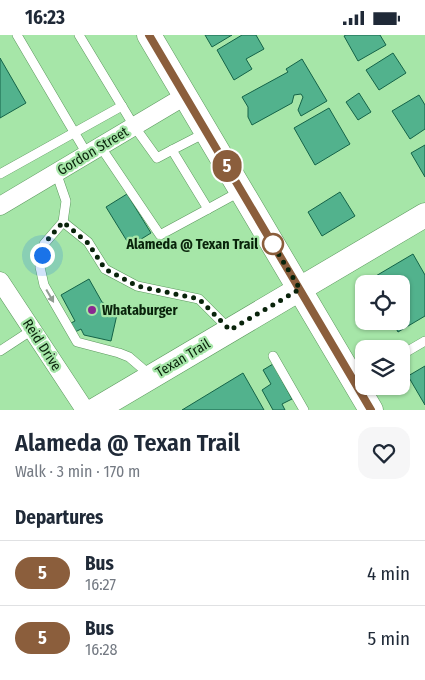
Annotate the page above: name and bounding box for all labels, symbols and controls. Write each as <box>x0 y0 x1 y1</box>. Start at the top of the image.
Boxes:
text: 16:23 <box>25 6 65 29</box>
street label: Gordon Street <box>54 123 132 179</box>
line badge: 5 <box>211 150 243 182</box>
text: 5 <box>223 155 231 177</box>
marker: Alameda @ Texan Trail <box>262 233 284 255</box>
place label: Alameda @ Texan Trail <box>125 236 258 253</box>
your location <box>30 243 55 268</box>
map controls <box>355 275 410 395</box>
button: locate <box>355 275 410 330</box>
one-way arrow <box>46 289 54 304</box>
place label: Whataburger <box>102 302 178 319</box>
marker: Whataburger <box>86 304 98 316</box>
street label: Reid Drive <box>19 316 65 374</box>
street label: Texan Trail <box>153 335 214 381</box>
button: layers <box>355 340 410 395</box>
button: heart <box>358 427 410 479</box>
text: Alameda @ Texan Trail <box>15 429 240 457</box>
text: Walk · 3 min · 170 m <box>15 462 140 481</box>
text: Departures <box>15 506 103 529</box>
text: Bus <box>85 552 114 575</box>
text: 5 <box>38 562 47 584</box>
text: 4 min <box>367 562 410 585</box>
text: 16:27 <box>85 575 116 594</box>
text: Bus <box>85 617 114 640</box>
text: 5 <box>38 627 47 649</box>
text: 5 min <box>367 627 410 650</box>
text: 16:28 <box>85 640 118 659</box>

